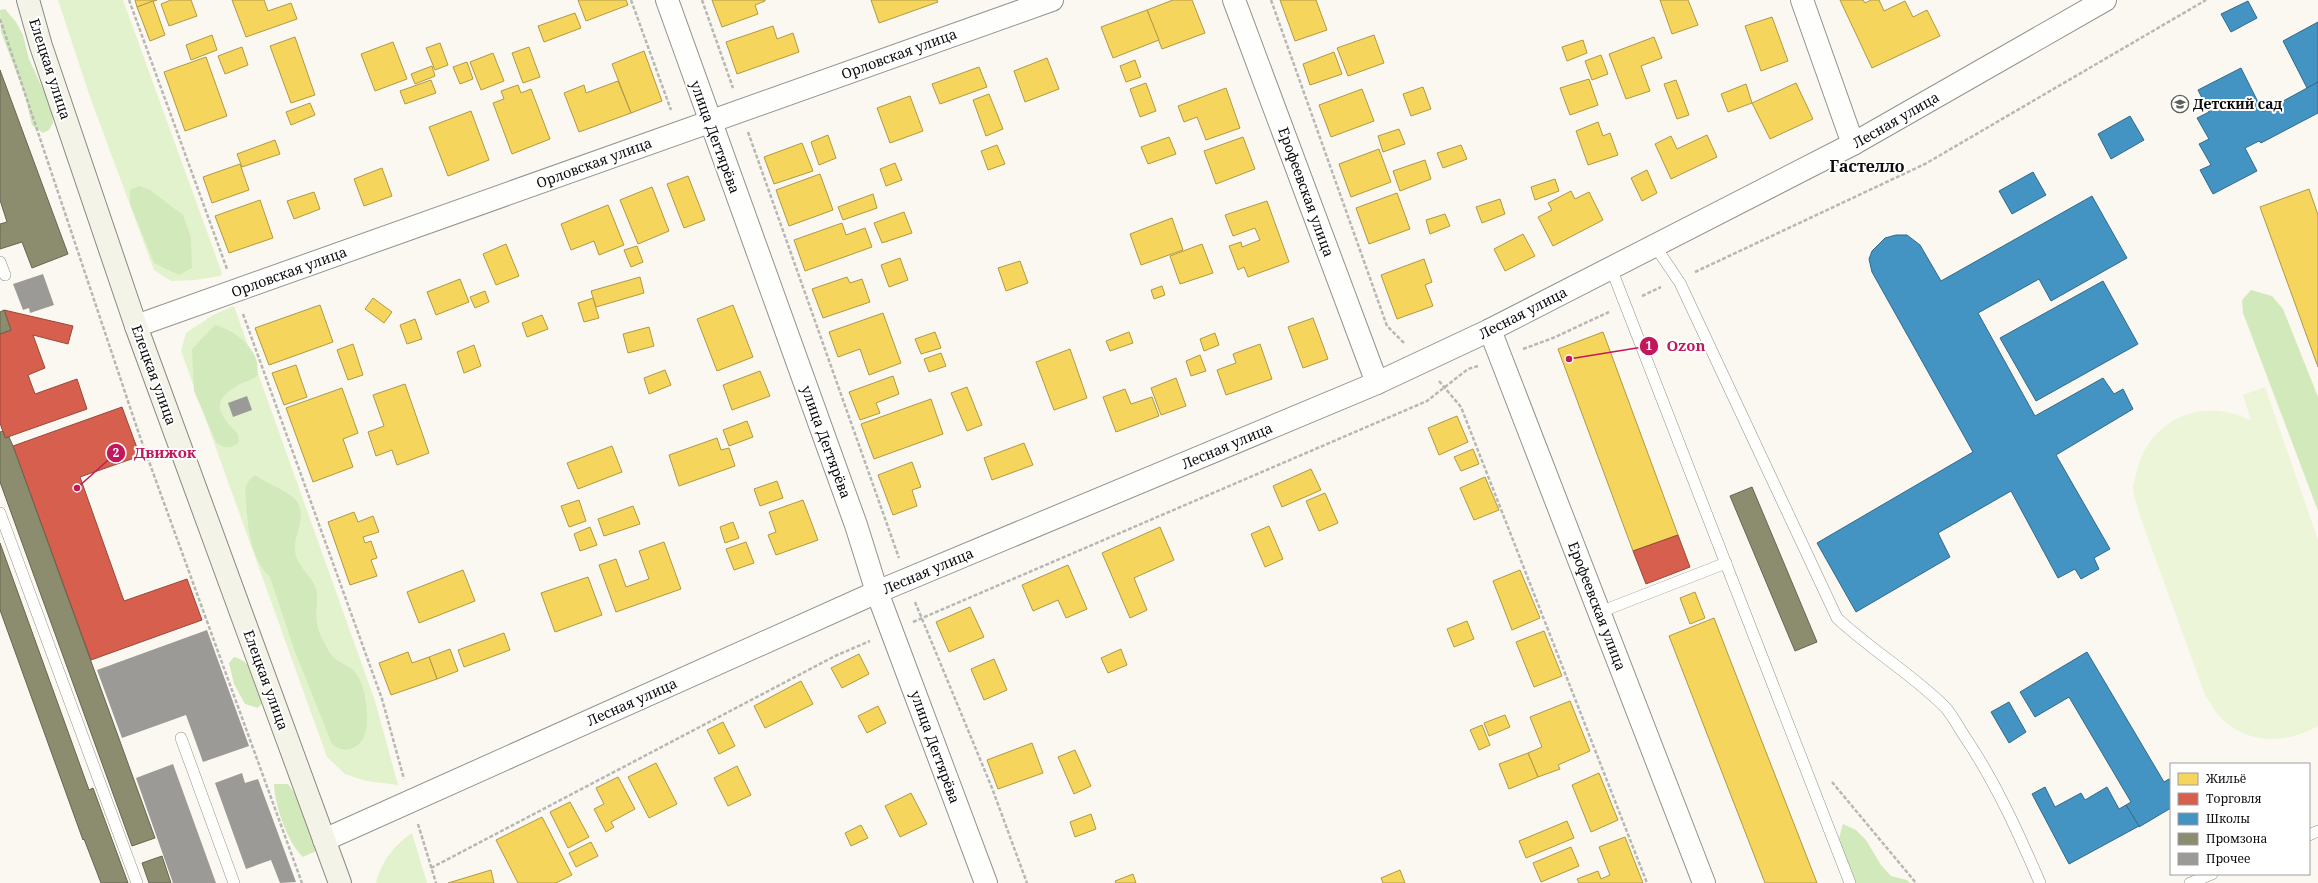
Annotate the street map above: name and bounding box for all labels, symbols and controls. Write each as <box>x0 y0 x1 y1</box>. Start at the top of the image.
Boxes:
street label: Елецкая улица <box>25 16 76 122</box>
street label: Орловская улица <box>838 24 959 83</box>
street label: улица Дегтярёва <box>686 78 745 196</box>
street label: Лесная улица <box>1849 87 1942 152</box>
school or university icon: Детский сад <box>2170 94 2190 114</box>
place label: Детский сад <box>2193 94 2282 113</box>
street label: Ерофеевская улица <box>1274 124 1339 259</box>
street label: Орловская улица <box>533 133 654 192</box>
district label: Гастелло <box>1829 155 1905 177</box>
street label: Орловская улица <box>228 242 349 301</box>
street label: Лесная улица <box>1475 282 1570 343</box>
street label: Елецкая улица <box>128 322 181 428</box>
callout: Ozon <box>1639 332 1714 359</box>
text: Ozon <box>1667 335 1705 355</box>
text: 1 <box>1646 337 1653 354</box>
street label: улица Дегтярёва <box>797 383 856 501</box>
street label: Лесная улица <box>1179 418 1275 473</box>
callout: Движок <box>106 439 204 466</box>
text: Движок <box>134 442 197 462</box>
text: 2 <box>113 444 120 461</box>
street label: Ерофеевская улица <box>1564 539 1631 673</box>
street label: Лесная улица <box>880 543 976 598</box>
street label: Елецкая улица <box>240 627 293 733</box>
street label: Лесная улица <box>584 673 680 730</box>
street label: улица Дегтярёва <box>906 688 965 806</box>
legend <box>2170 763 2310 875</box>
text: Жильё <box>2205 770 2246 787</box>
text: Торговля <box>2206 790 2262 807</box>
text: Школы <box>2206 810 2250 827</box>
text: Промзона <box>2206 830 2268 847</box>
text: Прочее <box>2206 850 2250 867</box>

